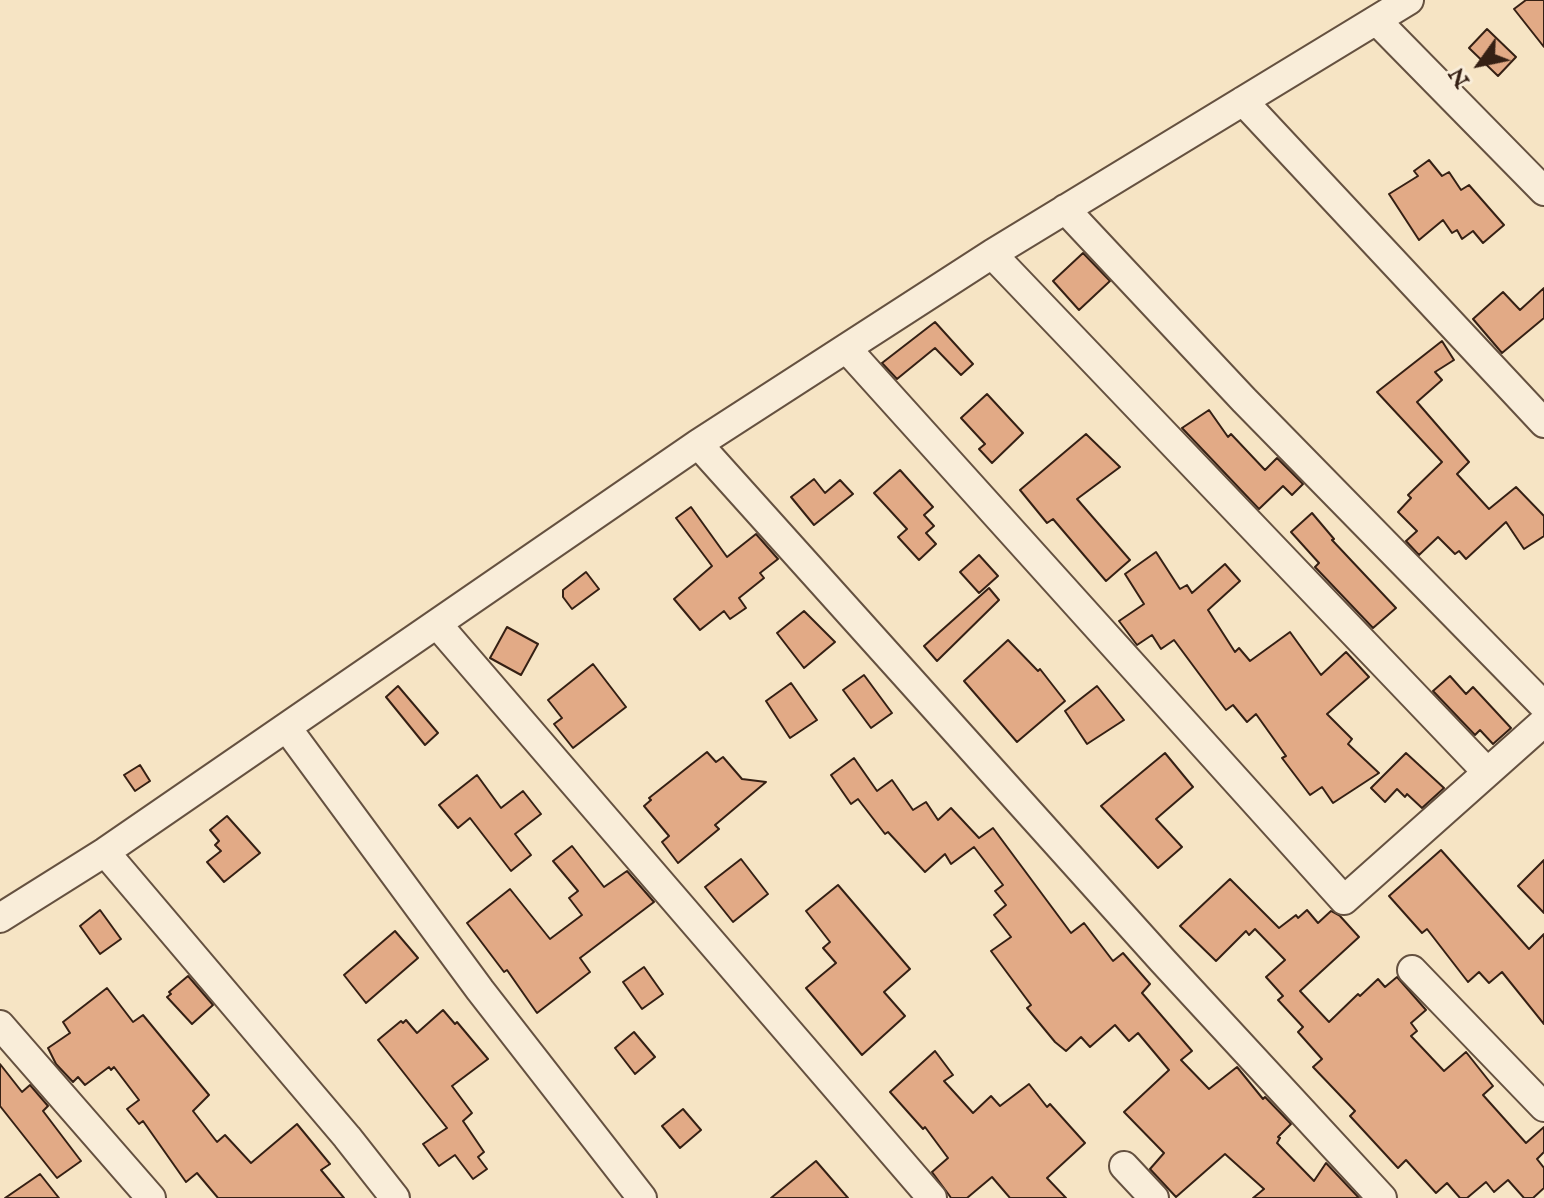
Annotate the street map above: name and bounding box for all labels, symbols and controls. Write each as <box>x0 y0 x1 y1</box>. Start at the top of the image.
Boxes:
north arrow <box>1440 24 1520 104</box>
text: N <box>1443 61 1477 93</box>

